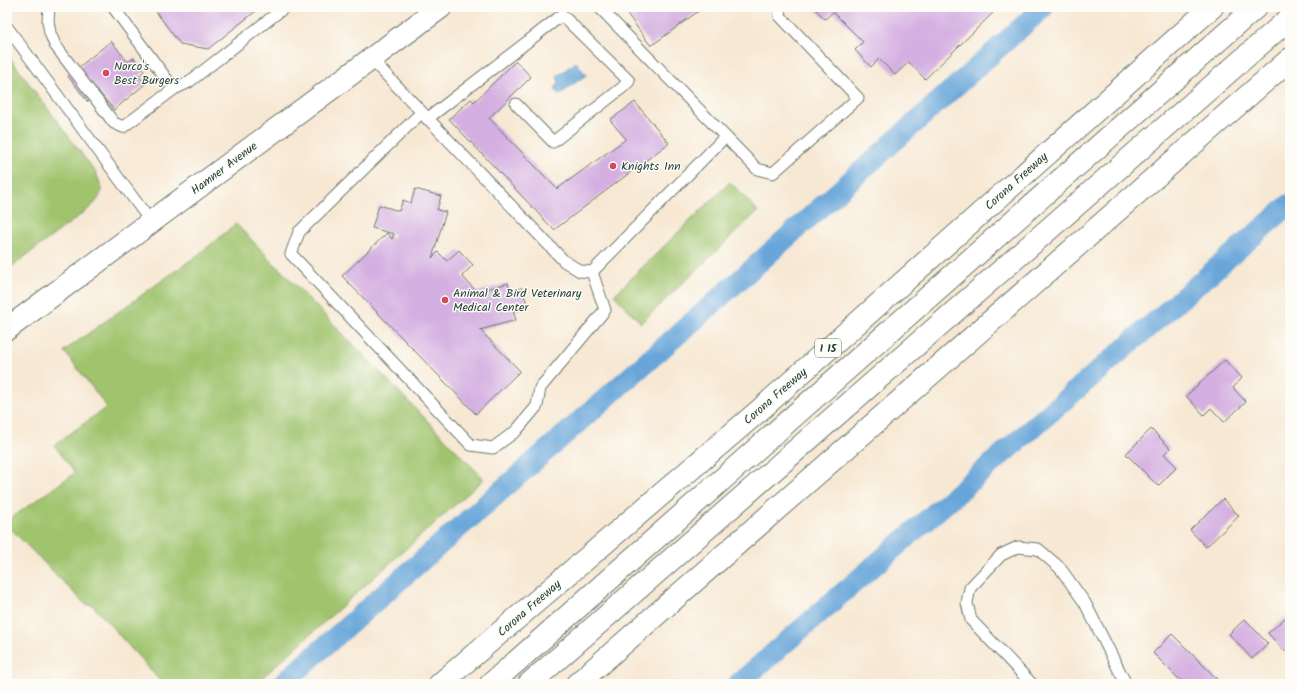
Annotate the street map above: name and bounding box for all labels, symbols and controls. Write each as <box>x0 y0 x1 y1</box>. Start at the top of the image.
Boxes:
place label: Norco's Best Burgers <box>114 57 179 90</box>
marker: Norco's Best Burgers <box>101 68 111 78</box>
street label: Hamner Avenue <box>187 137 262 200</box>
street label: Corona Freeway <box>981 148 1052 215</box>
place label: Knights Inn <box>621 157 681 176</box>
marker: Knights Inn <box>608 161 618 171</box>
place label: Animal & Bird Veterinary Medical Center <box>453 284 582 317</box>
marker: Animal & Bird Veterinary Medical Center <box>440 295 450 305</box>
road number: I 15 <box>815 339 841 357</box>
street label: Corona Freeway <box>739 363 812 430</box>
street label: Corona Freeway <box>493 575 566 642</box>

